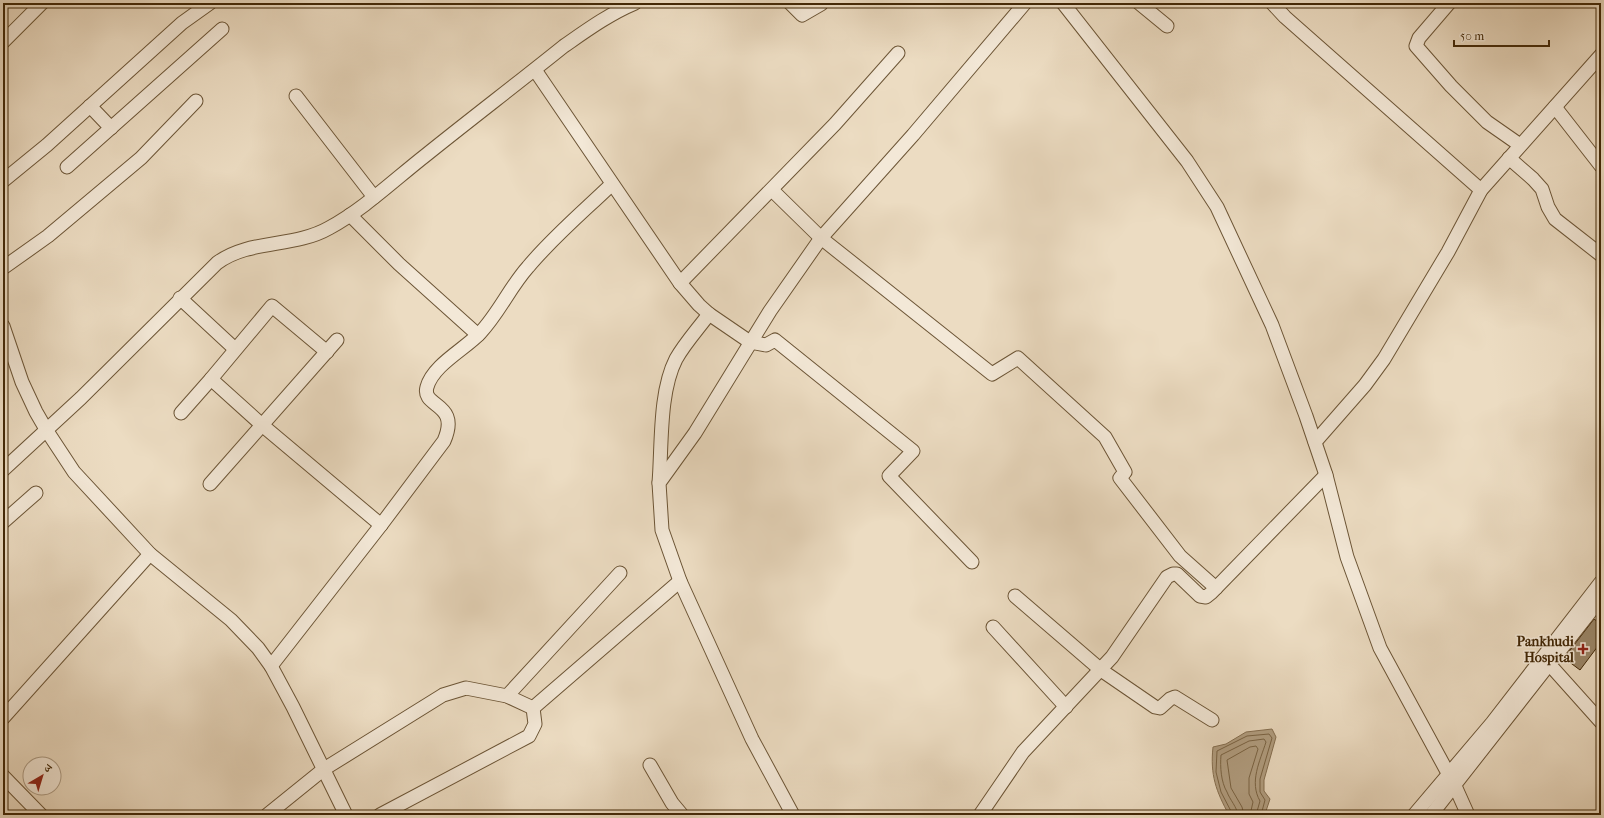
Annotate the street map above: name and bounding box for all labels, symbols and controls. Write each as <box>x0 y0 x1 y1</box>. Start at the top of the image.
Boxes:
scale bar <box>1454 22 1549 48</box>
text: 50 m <box>1460 29 1484 43</box>
place label: Pankhudi Hospital <box>1517 633 1575 666</box>
marker: Pankhudi Hospital <box>1577 643 1589 655</box>
north arrow <box>22 756 62 796</box>
text: उ <box>41 761 55 776</box>

